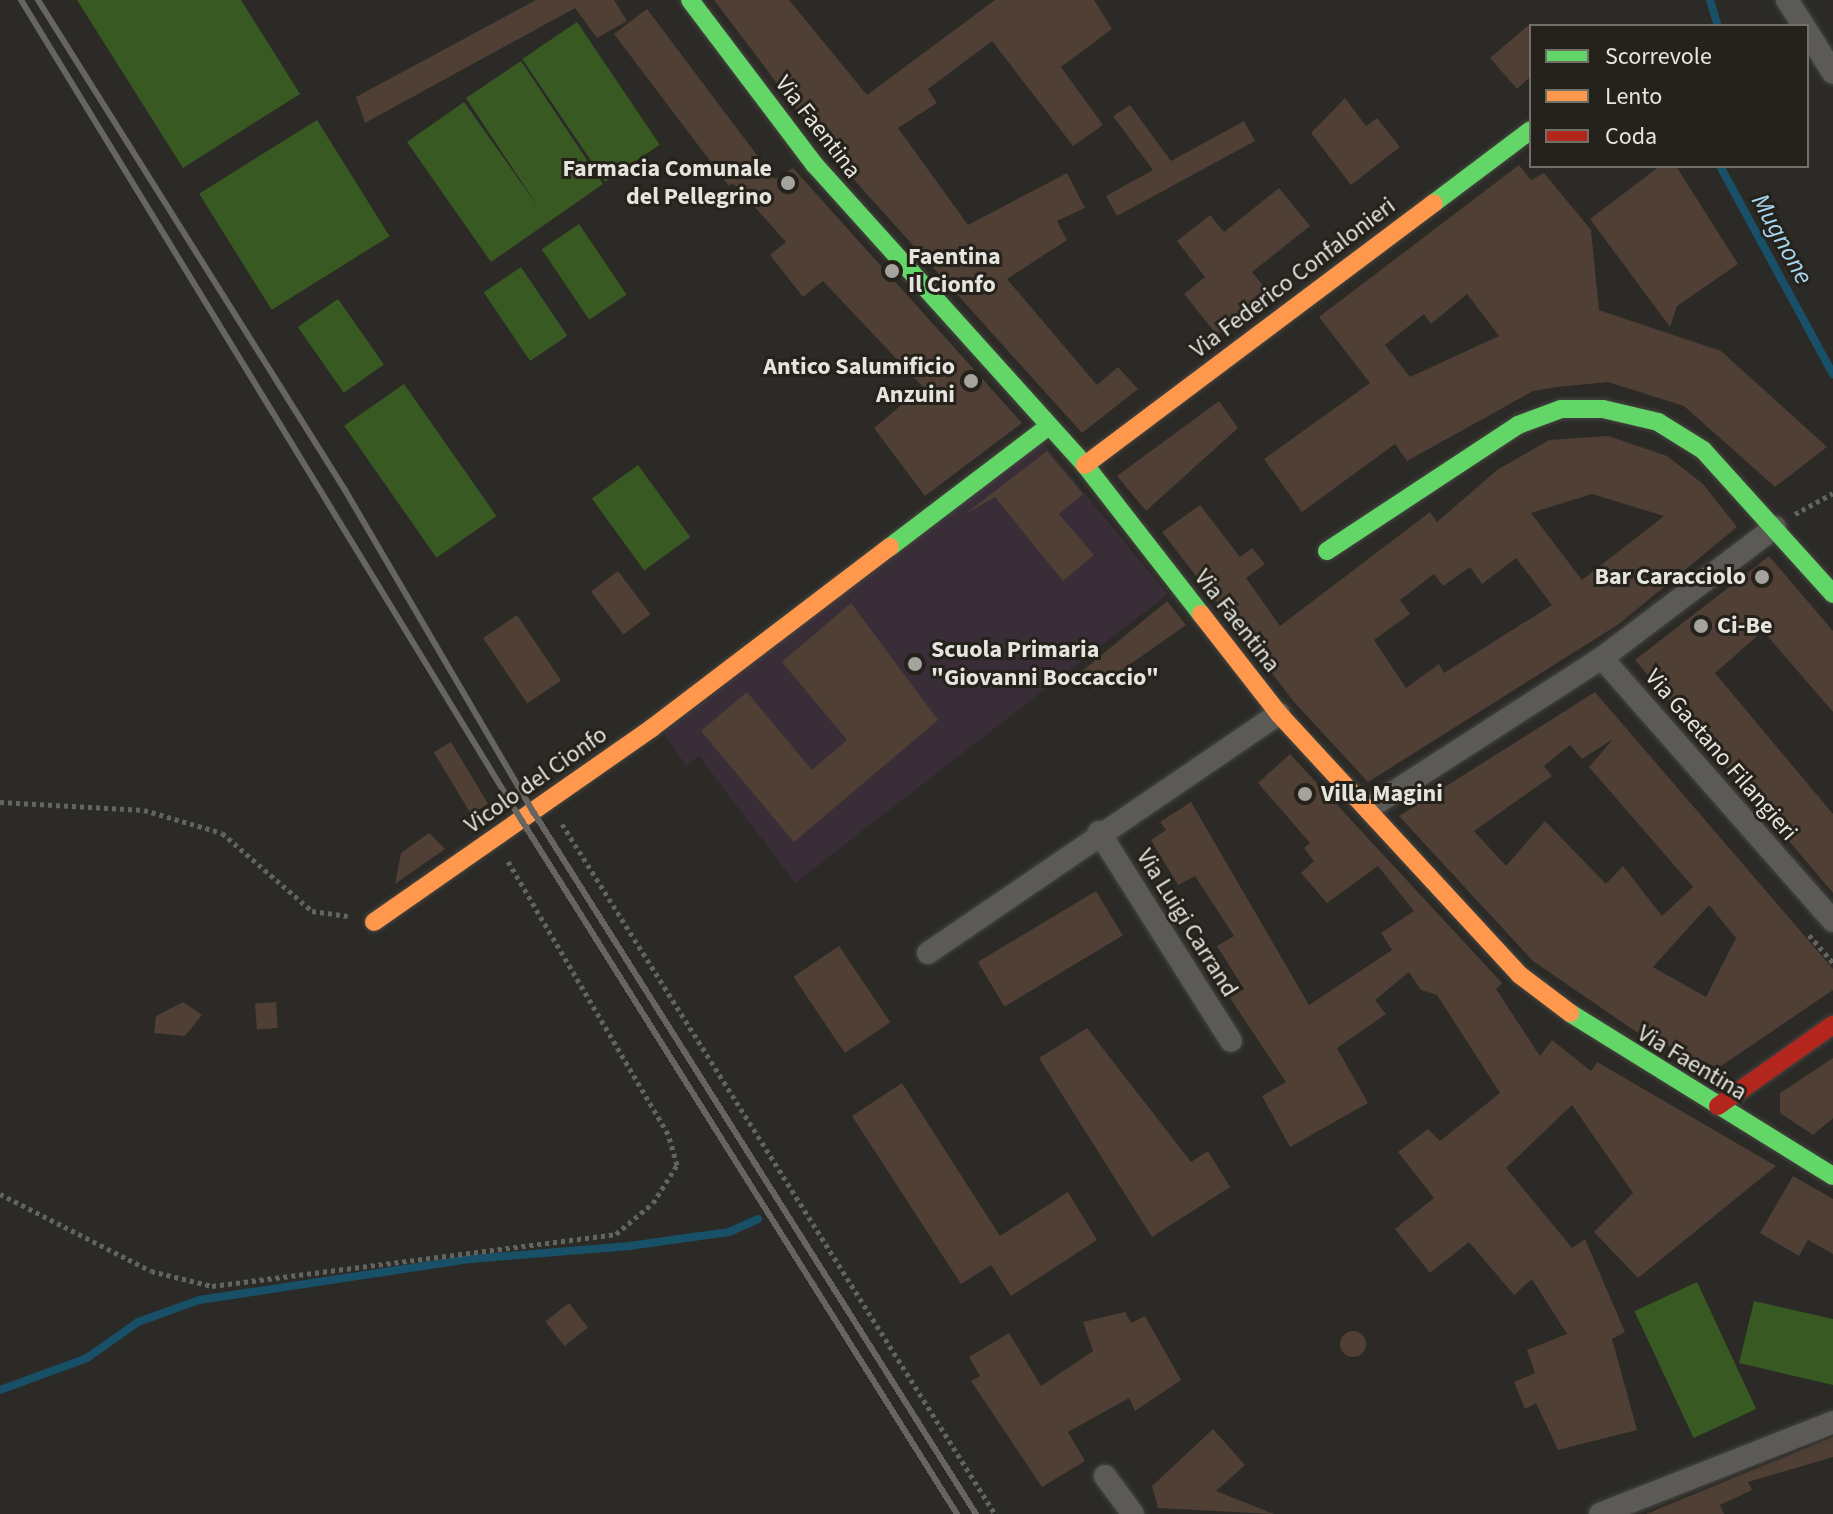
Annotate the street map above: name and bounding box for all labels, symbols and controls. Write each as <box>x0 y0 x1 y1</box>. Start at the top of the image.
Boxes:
legend <box>1529 24 1809 168</box>
text: Scorrevole <box>1605 39 1712 74</box>
street label: Via Faentina <box>769 70 867 184</box>
text: Lento <box>1605 79 1662 114</box>
text: Coda <box>1605 119 1657 154</box>
place label: Farmacia Comunale del Pellegrino <box>562 155 772 211</box>
marker: Farmacia Comunale del Pellegrino <box>779 174 797 192</box>
water label: Mugnone <box>1744 188 1820 290</box>
street label: Via Federico Confalonieri <box>1185 192 1401 364</box>
place label: Faentina Il Cionfo <box>908 243 1001 299</box>
marker: Faentina Il Cionfo <box>883 262 901 280</box>
place label: Antico Salumificio Anzuini <box>763 353 955 409</box>
marker: Antico Salumificio Anzuini <box>962 372 980 390</box>
place label: Bar Caracciolo <box>1594 563 1746 591</box>
street label: Via Faentina <box>1188 564 1286 678</box>
marker: Bar Caracciolo <box>1753 568 1771 586</box>
place label: Ci-Be <box>1717 612 1773 640</box>
marker: Ci-Be <box>1692 617 1710 635</box>
place label: Scuola Primaria "Giovanni Boccaccio" <box>931 636 1159 692</box>
marker: Scuola Primaria "Giovanni Boccaccio" <box>906 655 924 673</box>
street label: Via Gaetano Filangieri <box>1639 663 1803 847</box>
street label: Vicolo del Cionfo <box>459 720 613 840</box>
place label: Villa Magini <box>1321 780 1443 808</box>
marker: Villa Magini <box>1296 785 1314 803</box>
street label: Via Luigi Carrand <box>1130 844 1244 1002</box>
street label: Via Faentina <box>1632 1019 1752 1107</box>

